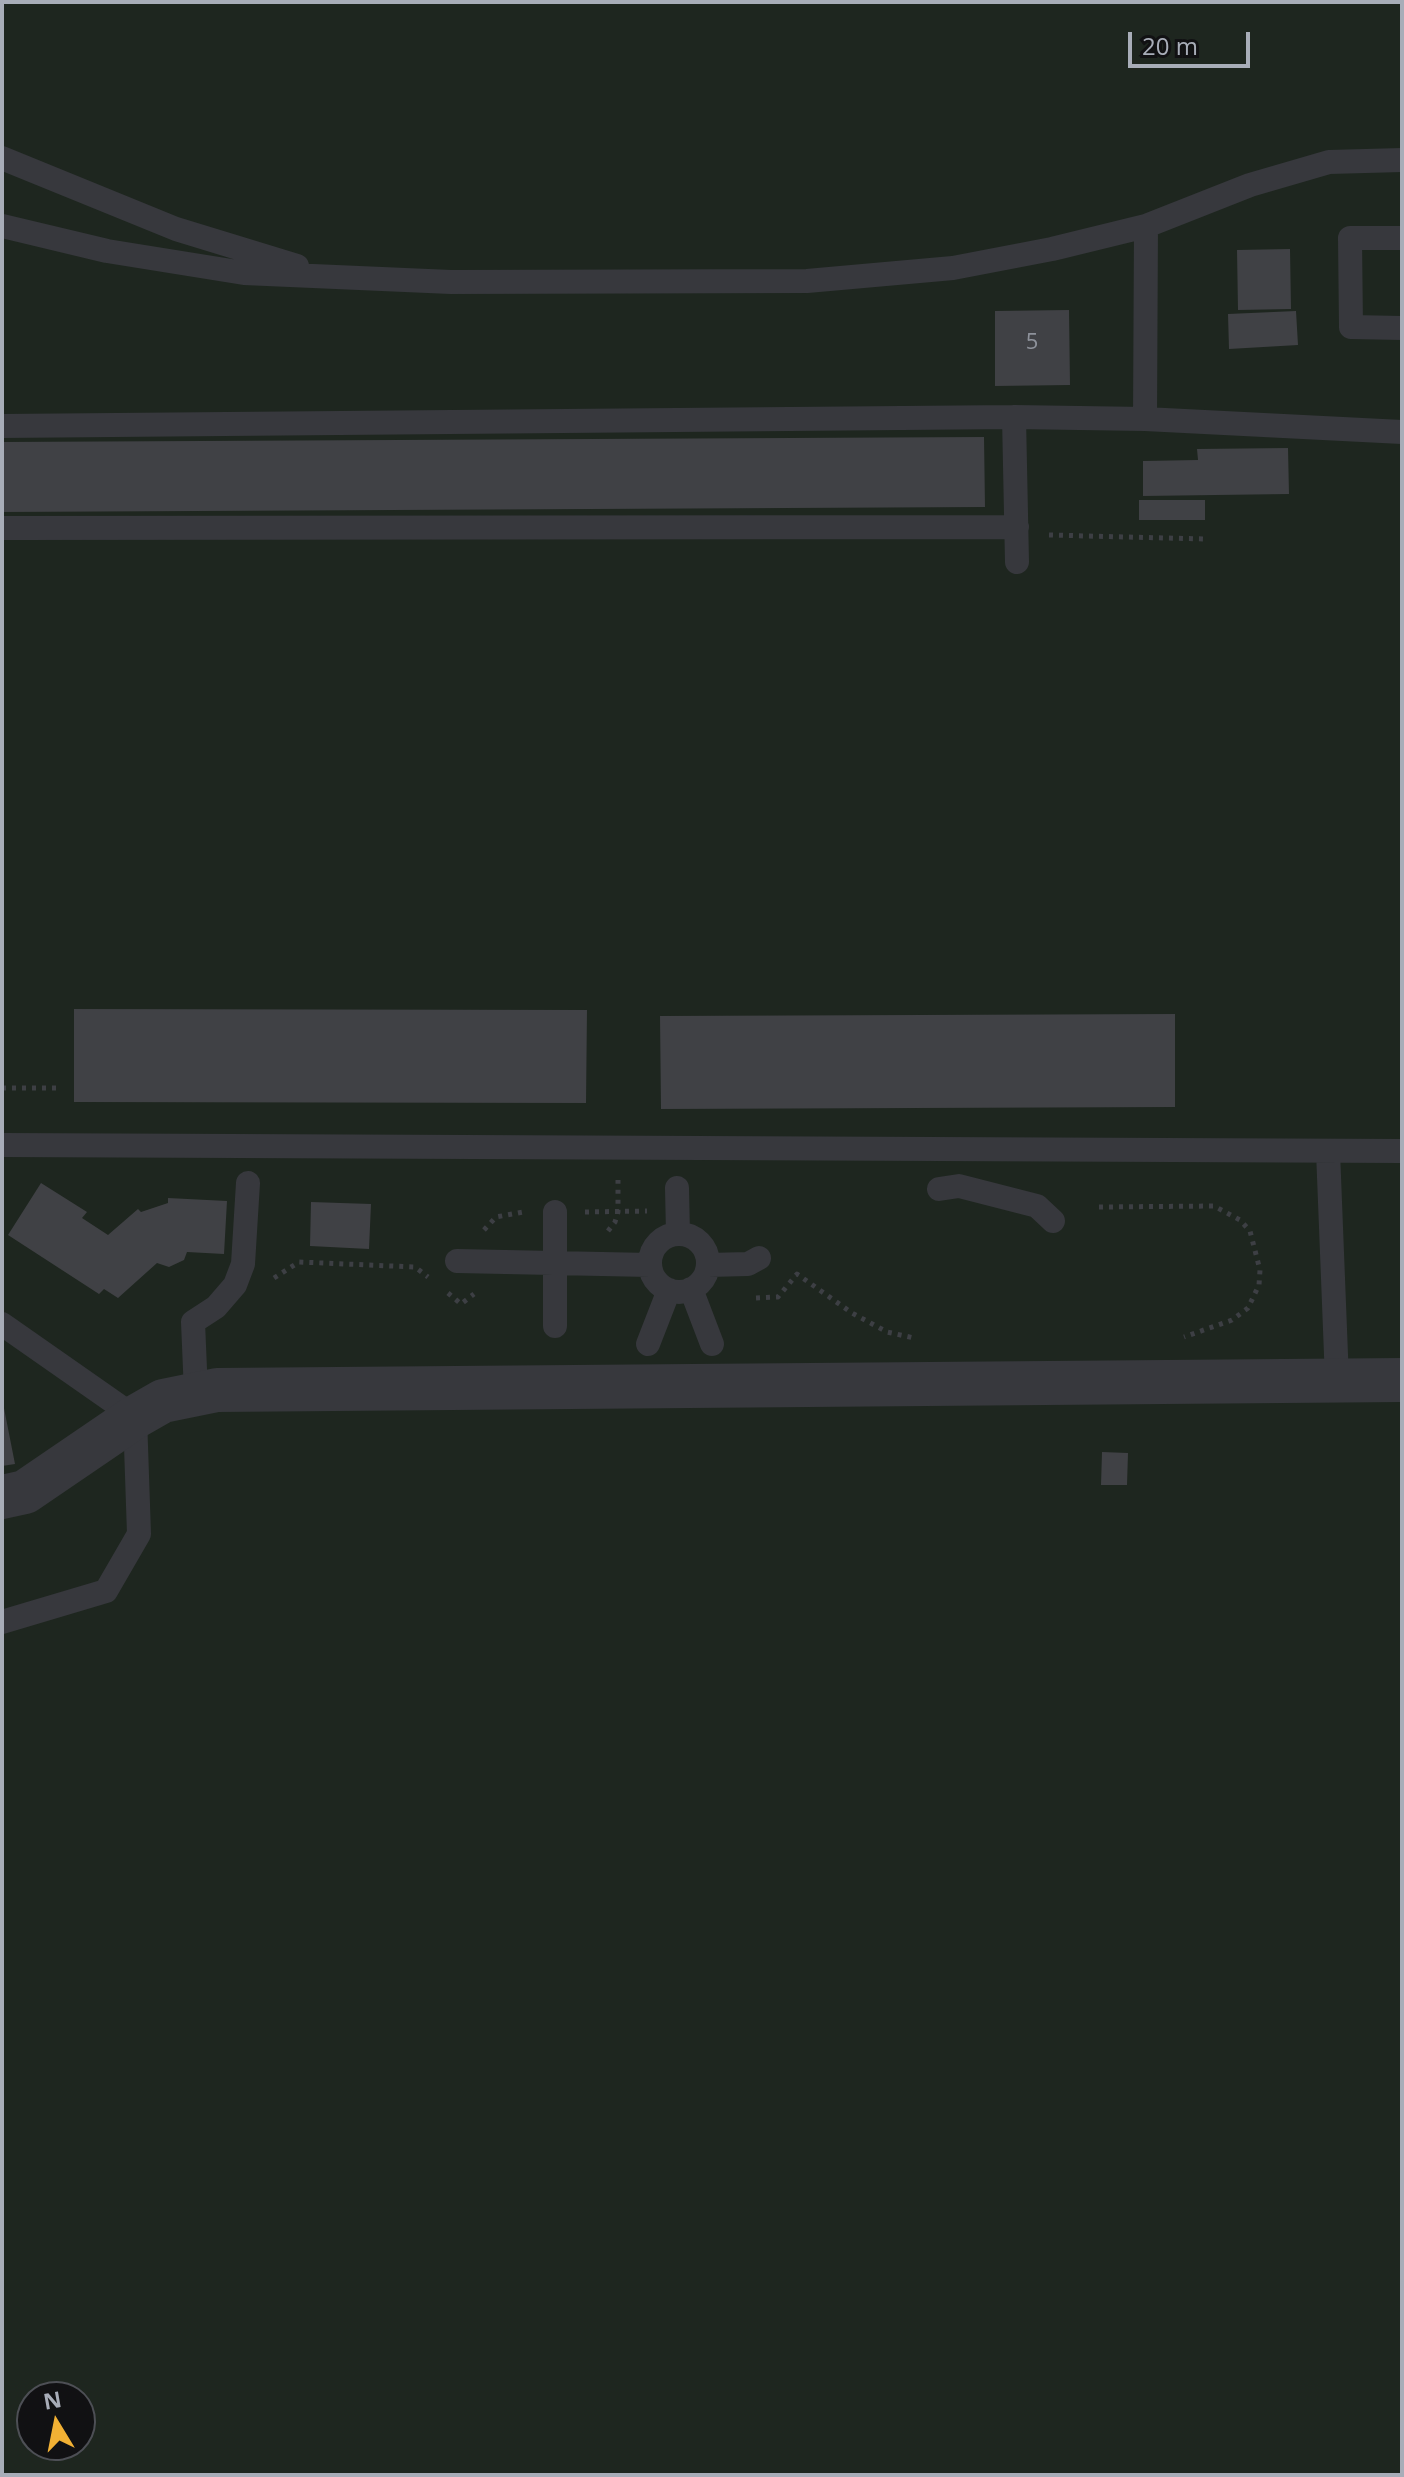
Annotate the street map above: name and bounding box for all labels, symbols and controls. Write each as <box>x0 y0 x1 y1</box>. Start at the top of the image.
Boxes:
scale bar <box>1132 16 1254 66</box>
text: 20 m <box>1142 29 1198 62</box>
house number: 5 <box>1026 330 1038 356</box>
north arrow <box>16 2381 96 2461</box>
text: N <box>41 2383 64 2416</box>

